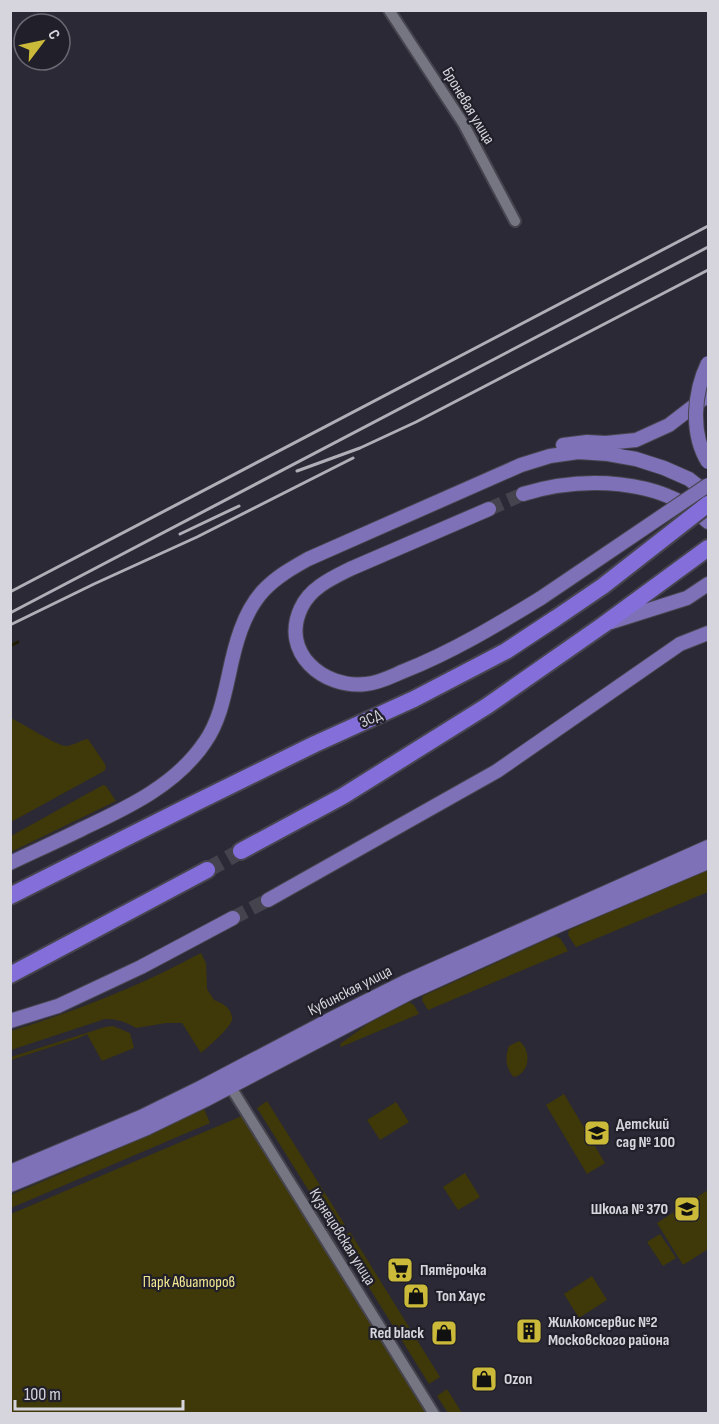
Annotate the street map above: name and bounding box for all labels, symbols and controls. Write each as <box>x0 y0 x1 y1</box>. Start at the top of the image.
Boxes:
north arrow <box>12 12 72 72</box>
text: С <box>43 26 64 43</box>
street label: Броневая улица <box>438 64 498 148</box>
street label: ЗСД <box>357 705 386 732</box>
street label: Кубинская улица <box>305 962 395 1020</box>
place label: Детский сад № 100 <box>616 1115 675 1152</box>
school or university icon: Детский сад № 100 <box>582 1118 612 1148</box>
street label: Кузнецовская улица <box>305 1185 379 1289</box>
school or university icon: Школа № 370 <box>672 1194 702 1224</box>
place label: Школа № 370 <box>591 1200 668 1219</box>
supermarket icon: Пятёрочка <box>385 1255 415 1285</box>
place label: Пятёрочка <box>420 1261 487 1280</box>
park label: Парк Авиаторов <box>143 1273 235 1292</box>
shop icon: Топ Хаус <box>401 1281 431 1311</box>
place label: Топ Хаус <box>436 1287 486 1306</box>
place label: Жилкомсервис №2 Московского района <box>548 1313 669 1350</box>
building icon: Жилкомсервис №2 Московского района <box>514 1316 544 1346</box>
shop icon: Red black <box>429 1318 459 1348</box>
place label: Red black <box>370 1324 424 1343</box>
shop icon: Ozon <box>469 1364 499 1394</box>
place label: Ozon <box>504 1370 532 1389</box>
scale bar <box>15 1373 183 1411</box>
text: 100 m <box>24 1384 61 1405</box>

